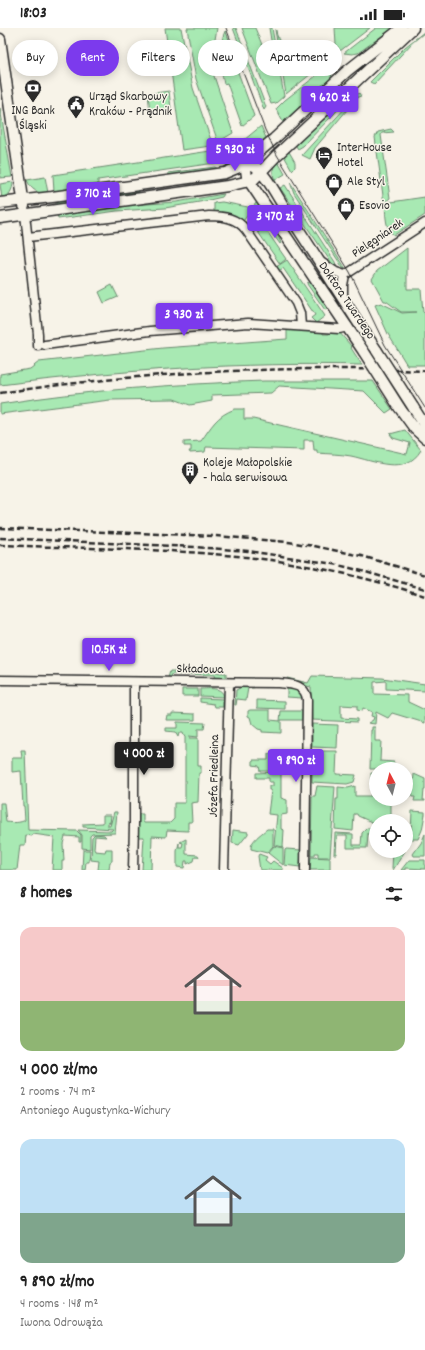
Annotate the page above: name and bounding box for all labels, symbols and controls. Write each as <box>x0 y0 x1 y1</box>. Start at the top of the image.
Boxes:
text: 18:03 <box>20 3 47 25</box>
chip: Buy <box>12 40 58 76</box>
chip: Rent <box>66 40 119 76</box>
chip: Filters <box>127 40 190 76</box>
chip: New <box>198 40 248 76</box>
chip: Apartment <box>256 40 342 76</box>
bank icon: ING Bank Śląski <box>23 78 43 103</box>
pin: 9 620 zł <box>289 86 371 120</box>
place label: Urząd Skarbowy Kraków - Prądnik <box>89 88 172 122</box>
text: 9 620 zł <box>310 89 350 108</box>
public building icon: Urząd Skarbowy Kraków - Prądnik <box>66 94 86 119</box>
place label: ING Bank Śląski <box>11 102 55 136</box>
pin: 5 930 zł <box>194 138 276 172</box>
place label: InterHouse Hotel <box>337 139 392 173</box>
text: 5 930 zł <box>215 141 255 160</box>
hotel icon: InterHouse Hotel <box>314 145 334 170</box>
shop icon: Ale Styl <box>324 172 344 197</box>
place label: Ale Styl <box>347 173 385 192</box>
pin: 3 710 zł <box>52 182 134 216</box>
text: 3 710 zł <box>76 185 110 204</box>
shop icon: Esovio <box>336 196 356 221</box>
place label: Esovio <box>359 197 390 216</box>
pin: 3 470 zł <box>234 205 316 239</box>
text: 3 470 zł <box>256 208 294 227</box>
street label: Pielęgniarek <box>348 215 408 263</box>
street label: Doktora Twardego <box>313 258 379 344</box>
pin: 3 930 zł <box>143 303 225 337</box>
text: 3 930 zł <box>165 306 203 325</box>
place label: Koleje Małopolskie - hala serwisowa <box>203 454 293 488</box>
building icon: Koleje Małopolskie - hala serwisowa <box>180 460 200 485</box>
pin: 10.5K zł <box>68 638 150 672</box>
text: 10.5K zł <box>91 641 127 660</box>
street label: Składowa <box>176 660 224 680</box>
street label: Józefa Friedleina <box>205 733 225 818</box>
pin: 4 000 zł <box>103 742 185 776</box>
text: 4 000 zł <box>124 745 164 764</box>
pin: 9 890 zł <box>255 749 337 783</box>
text: 9 890 zł <box>277 752 315 771</box>
north arrow <box>369 762 413 806</box>
map controls <box>369 762 413 858</box>
button: locate <box>369 814 413 858</box>
text: 8 homes <box>20 882 72 906</box>
icon: filters <box>383 883 405 905</box>
icon: home <box>177 953 249 1025</box>
text: 4 000 zł/mo <box>20 1059 98 1083</box>
text: 2 rooms · 74 m² <box>20 1083 95 1102</box>
text: Antoniego Augustynka-Wichury <box>20 1102 170 1121</box>
icon: home <box>177 1165 249 1237</box>
text: 9 890 zł/mo <box>20 1271 94 1295</box>
text: 4 rooms · 148 m² <box>20 1295 98 1314</box>
text: Iwona Odrowąża <box>20 1314 103 1333</box>

